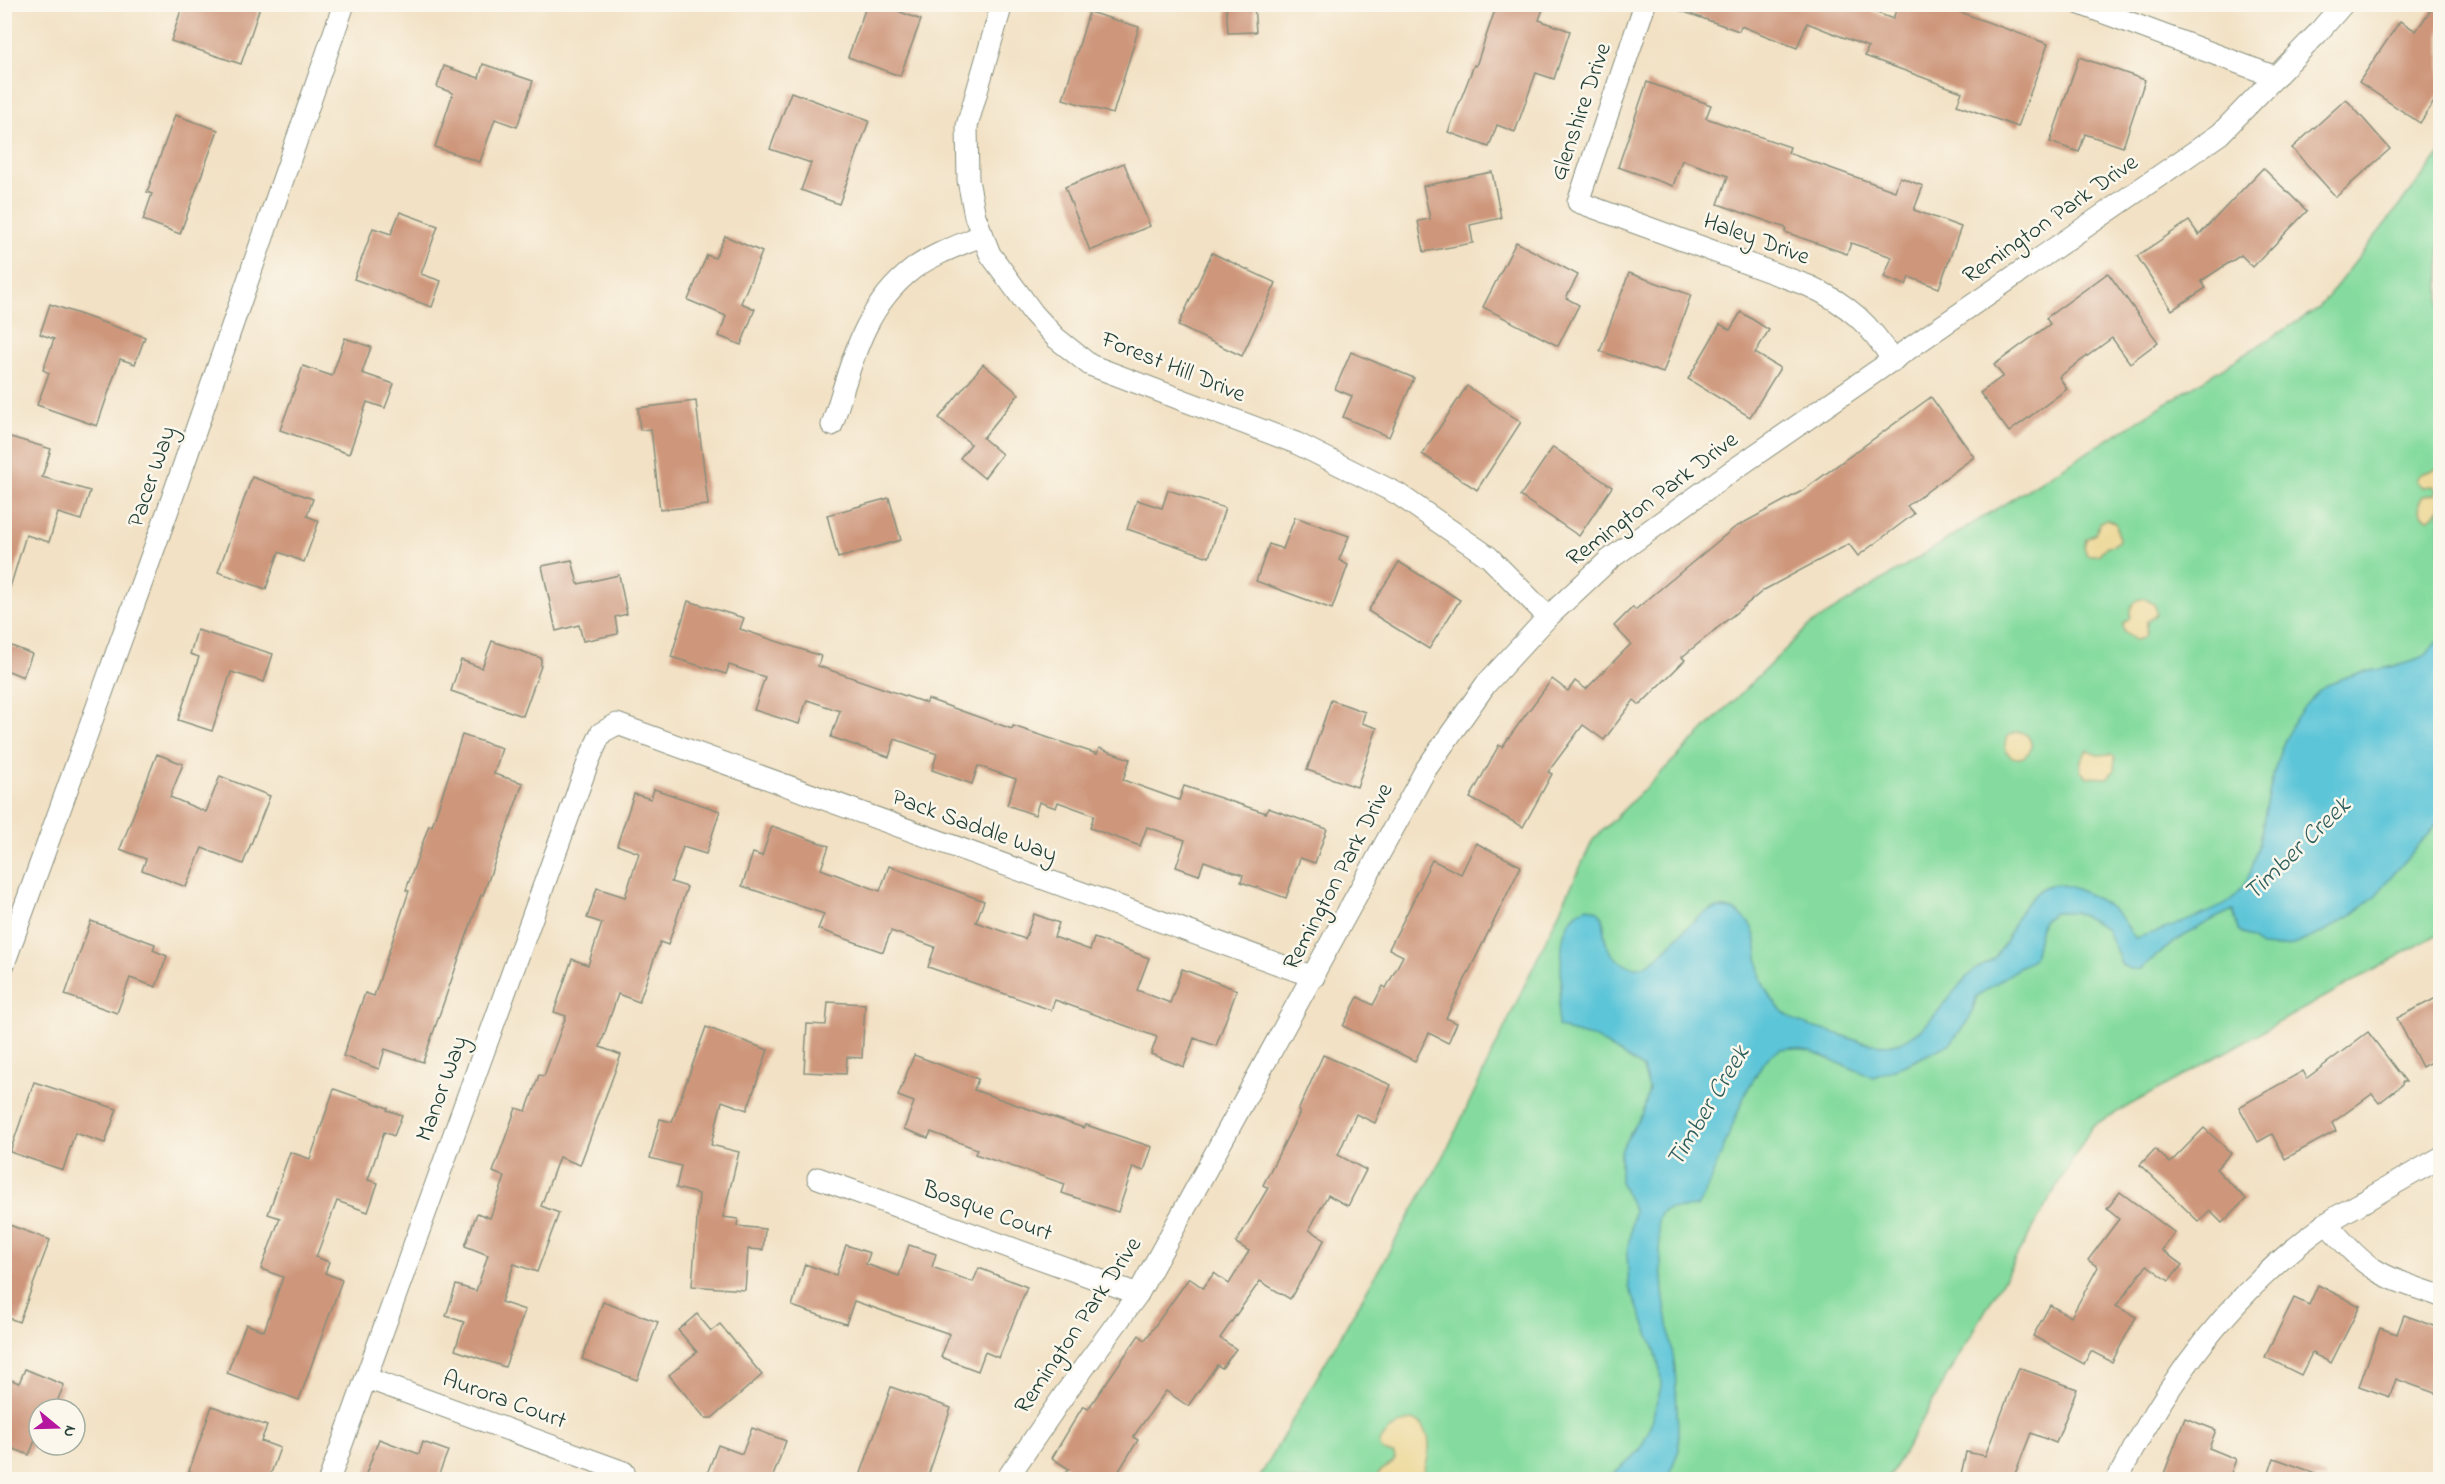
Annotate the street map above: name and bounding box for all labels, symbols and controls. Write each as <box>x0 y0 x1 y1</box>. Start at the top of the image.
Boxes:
street label: Glenshire Drive <box>1542 38 1622 186</box>
street label: Remington Park Drive <box>1956 146 2146 294</box>
street label: Haley Drive <box>1697 205 1814 276</box>
street label: Forest Hill Drive <box>1095 323 1251 413</box>
street label: Pacer Way <box>119 422 188 533</box>
street label: Remington Park Drive <box>1560 423 1747 576</box>
street label: Remington Park Drive <box>1275 777 1403 977</box>
street label: Pack Saddle Way <box>886 781 1062 874</box>
water label: Timber Creek <box>2236 788 2362 911</box>
street label: Manor Way <box>408 1031 479 1147</box>
water label: Timber Creek <box>1658 1037 1761 1175</box>
street label: Bosque Court <box>916 1172 1057 1252</box>
street label: Remington Park Drive <box>1006 1230 1152 1422</box>
street label: Aurora Court <box>437 1362 571 1440</box>
north arrow <box>27 1397 87 1457</box>
text: N <box>56 1422 82 1440</box>

